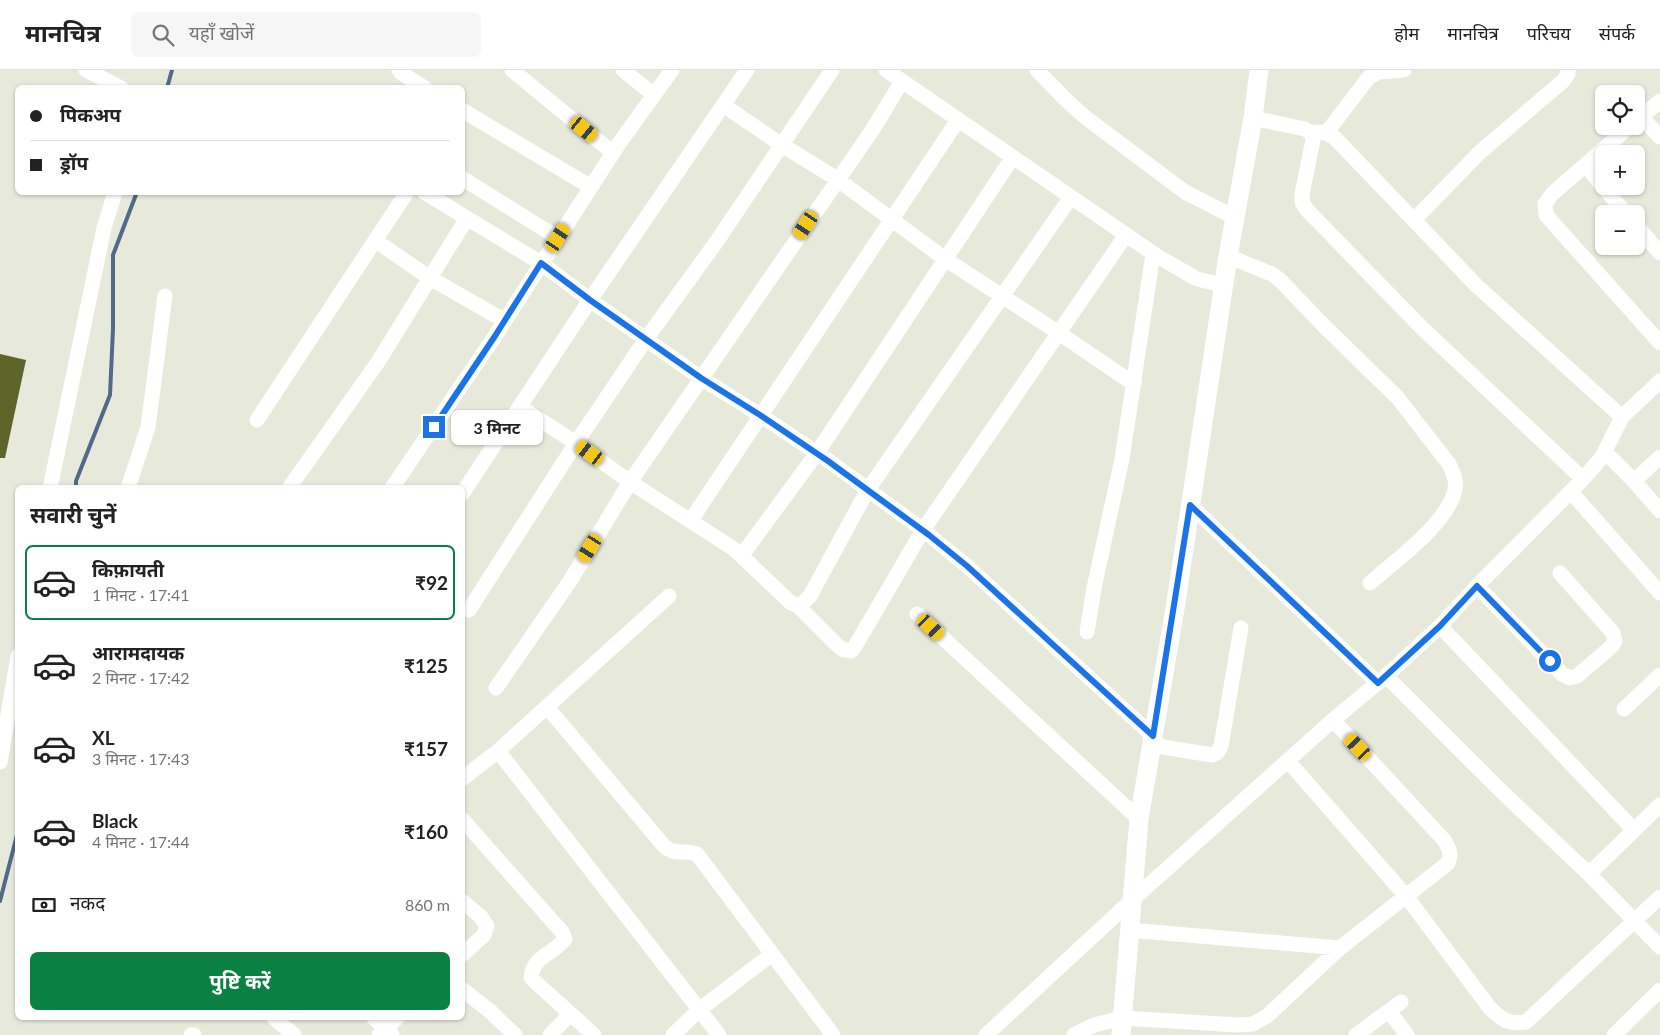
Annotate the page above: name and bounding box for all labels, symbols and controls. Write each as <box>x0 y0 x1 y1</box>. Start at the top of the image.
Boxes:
search box <box>131 12 481 57</box>
text: मानचित्र <box>25 18 101 47</box>
icon: search <box>149 21 177 49</box>
text: यहाँ खोजें <box>189 21 254 44</box>
text: होम <box>1394 22 1419 44</box>
text: मानचित्र <box>1447 22 1499 44</box>
text: परिचय <box>1527 22 1571 44</box>
text: संपर्क <box>1599 22 1635 44</box>
map controls <box>1595 85 1645 255</box>
button: locate <box>1595 85 1645 135</box>
text: पिकअप <box>60 103 121 126</box>
car <box>567 114 600 144</box>
button: + <box>1595 145 1645 195</box>
text: ड्रॉप <box>60 151 88 174</box>
button: − <box>1595 205 1645 255</box>
car <box>791 208 820 242</box>
car <box>543 221 572 255</box>
callout: 3 मिनट <box>452 410 544 444</box>
route end <box>423 416 445 438</box>
text: 3 मिनट <box>474 418 520 437</box>
car <box>573 438 606 468</box>
text: सवारी चुनें <box>30 501 116 528</box>
car <box>575 531 604 565</box>
text: किफ़ायती <box>92 558 164 581</box>
icon: car <box>32 560 77 605</box>
text: ₹92 <box>415 571 448 594</box>
text: 1 मिनट · 17:41 <box>92 585 190 604</box>
car <box>914 611 947 643</box>
text: आरामदायक <box>92 641 184 664</box>
icon: car <box>32 643 77 688</box>
route start <box>1539 650 1561 672</box>
text: ₹125 <box>404 654 448 677</box>
text: 2 मिनट · 17:42 <box>92 668 190 687</box>
icon: car <box>32 726 77 771</box>
text: XL <box>92 726 115 749</box>
car <box>1342 731 1373 763</box>
text: ₹157 <box>404 737 448 760</box>
text: 3 मिनट · 17:43 <box>92 749 190 768</box>
icon: car <box>32 809 77 854</box>
text: Black <box>92 809 138 832</box>
text: ₹160 <box>404 820 448 843</box>
text: 4 मिनट · 17:44 <box>92 832 190 851</box>
icon: cash <box>30 891 58 919</box>
text: नकद <box>70 891 105 914</box>
text: 860 m <box>405 895 450 914</box>
button: पुष्टि करें <box>30 952 450 1010</box>

